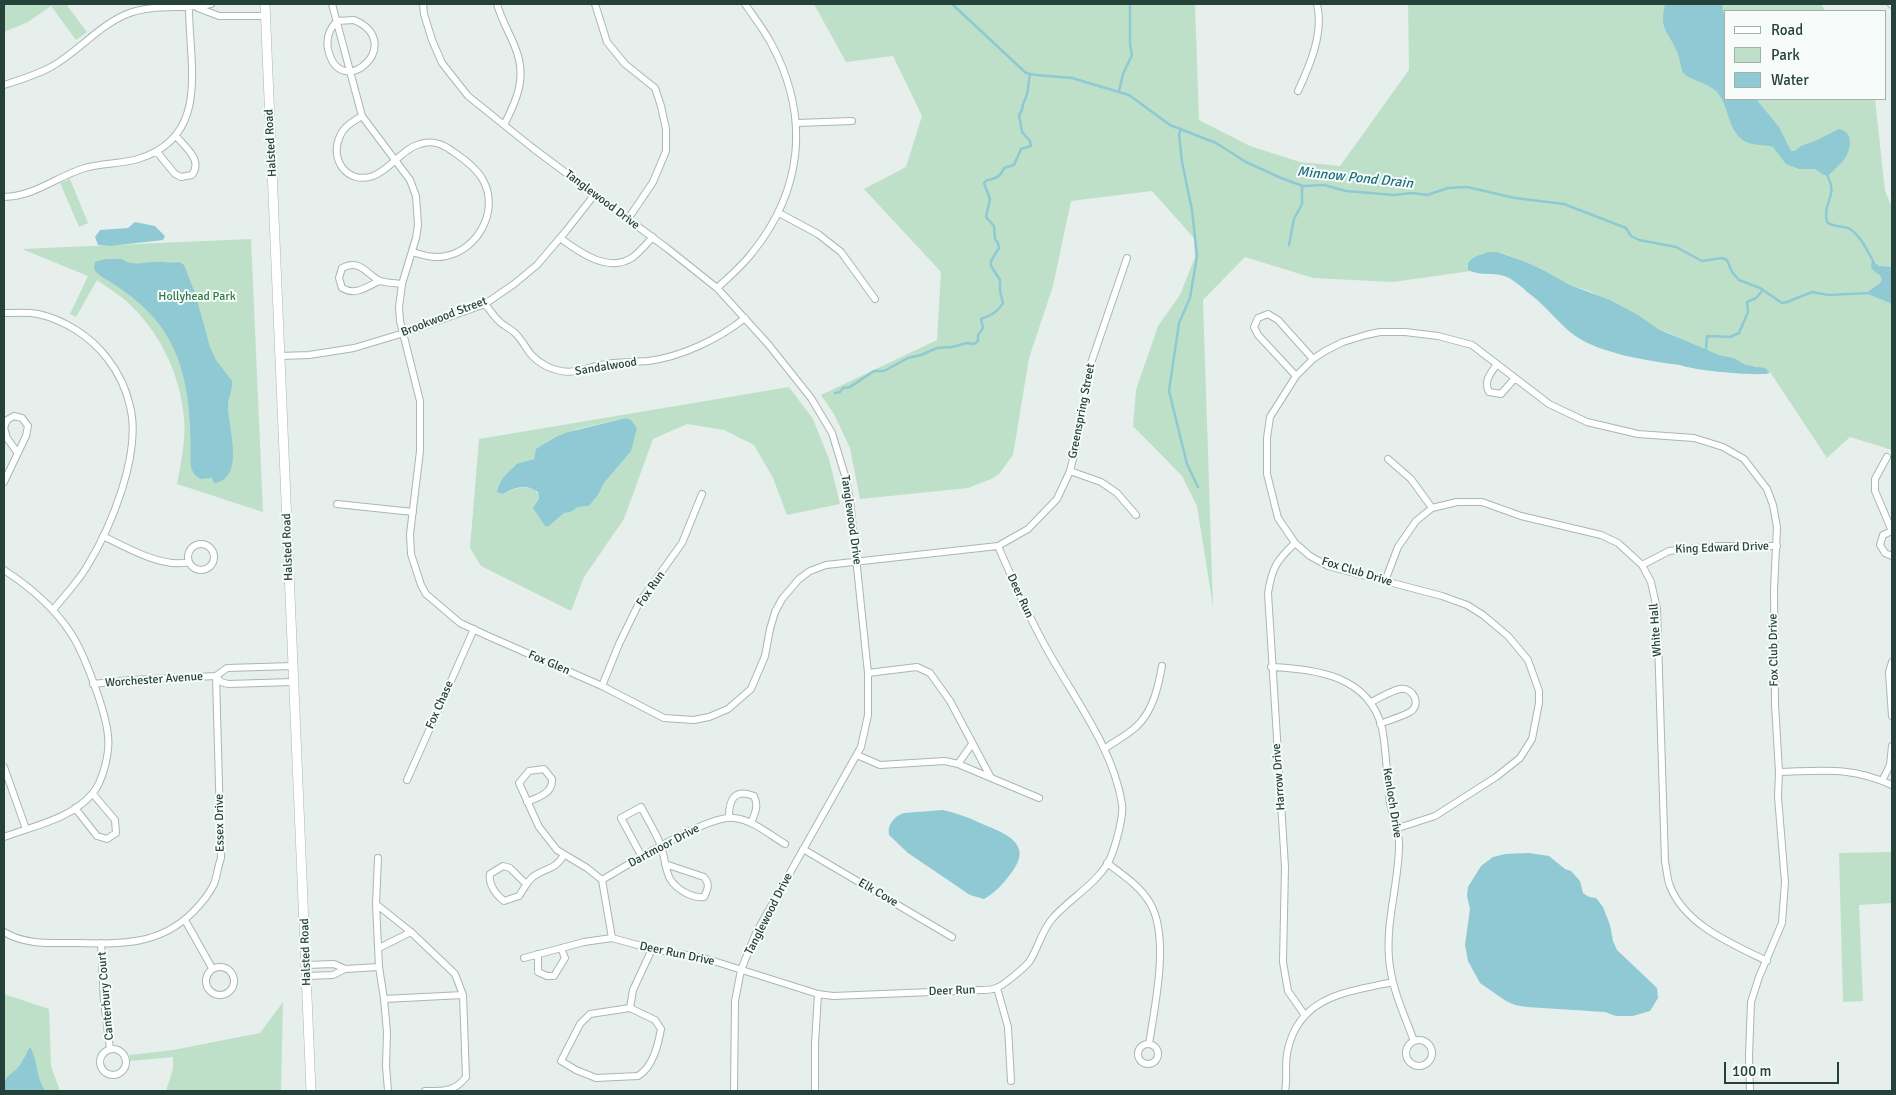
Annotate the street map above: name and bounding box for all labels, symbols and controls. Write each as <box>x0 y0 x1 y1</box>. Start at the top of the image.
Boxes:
legend <box>1724 10 1886 100</box>
text: Road <box>1771 21 1803 39</box>
text: Park <box>1771 46 1800 64</box>
text: Water <box>1771 71 1809 89</box>
street label: Halsted Road <box>262 109 280 177</box>
water label: Minnow Pond Drain <box>1296 164 1414 192</box>
street label: Tanglewood Drive <box>562 167 642 233</box>
park label: Hollyhead Park <box>158 290 236 304</box>
street label: Brookwood Street <box>399 294 489 340</box>
street label: Sandalwood <box>574 355 638 379</box>
street label: Greenspring Street <box>1066 362 1098 460</box>
street label: Tanglewood Drive <box>838 474 864 566</box>
street label: Halsted Road <box>280 513 296 581</box>
street label: King Edward Drive <box>1675 539 1769 557</box>
street label: Fox Club Drive <box>1320 554 1394 590</box>
street label: Fox Run <box>634 568 668 610</box>
street label: Deer Run <box>1004 572 1036 620</box>
street label: White Hall <box>1647 603 1665 657</box>
street label: Fox Club Drive <box>1766 613 1782 687</box>
street label: Fox Glen <box>526 648 572 678</box>
street label: Worchester Avenue <box>104 669 204 691</box>
street label: Fox Chase <box>423 679 457 731</box>
street label: Harrow Drive <box>1269 743 1289 811</box>
street label: Kenloch Drive <box>1379 767 1405 839</box>
street label: Essex Drive <box>212 794 228 852</box>
street label: Dartmoor Drive <box>626 821 702 871</box>
street label: Tanglewood Drive <box>742 871 796 957</box>
street label: Elk Cove <box>856 876 900 910</box>
street label: Halsted Road <box>298 918 314 986</box>
street label: Deer Run Drive <box>638 939 716 969</box>
street label: Canterbury Court <box>95 951 117 1041</box>
street label: Deer Run <box>928 983 976 999</box>
scale bar <box>1726 1052 1841 1084</box>
text: 100 m <box>1732 1062 1772 1080</box>

